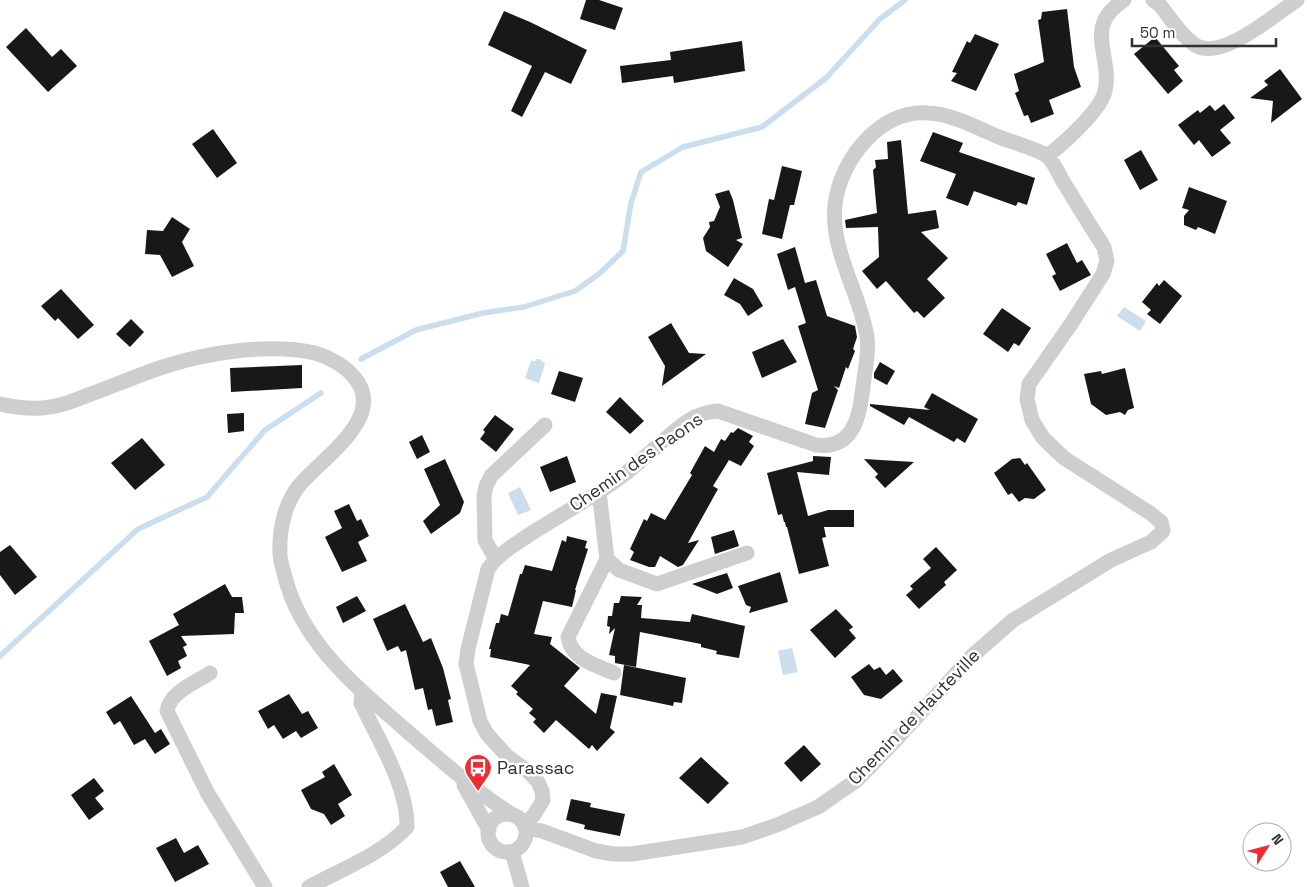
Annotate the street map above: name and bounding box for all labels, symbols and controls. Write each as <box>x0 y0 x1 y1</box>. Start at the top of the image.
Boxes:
scale bar <box>1132 15 1276 47</box>
text: 50 m <box>1140 23 1175 42</box>
street label: Chemin des Paons <box>565 407 707 516</box>
street label: Chemin de Hauteville <box>843 644 985 790</box>
bus stop icon: Parassac <box>463 753 493 792</box>
place label: Parassac <box>497 756 575 779</box>
north arrow <box>1242 822 1292 872</box>
text: N <box>1267 830 1288 848</box>

